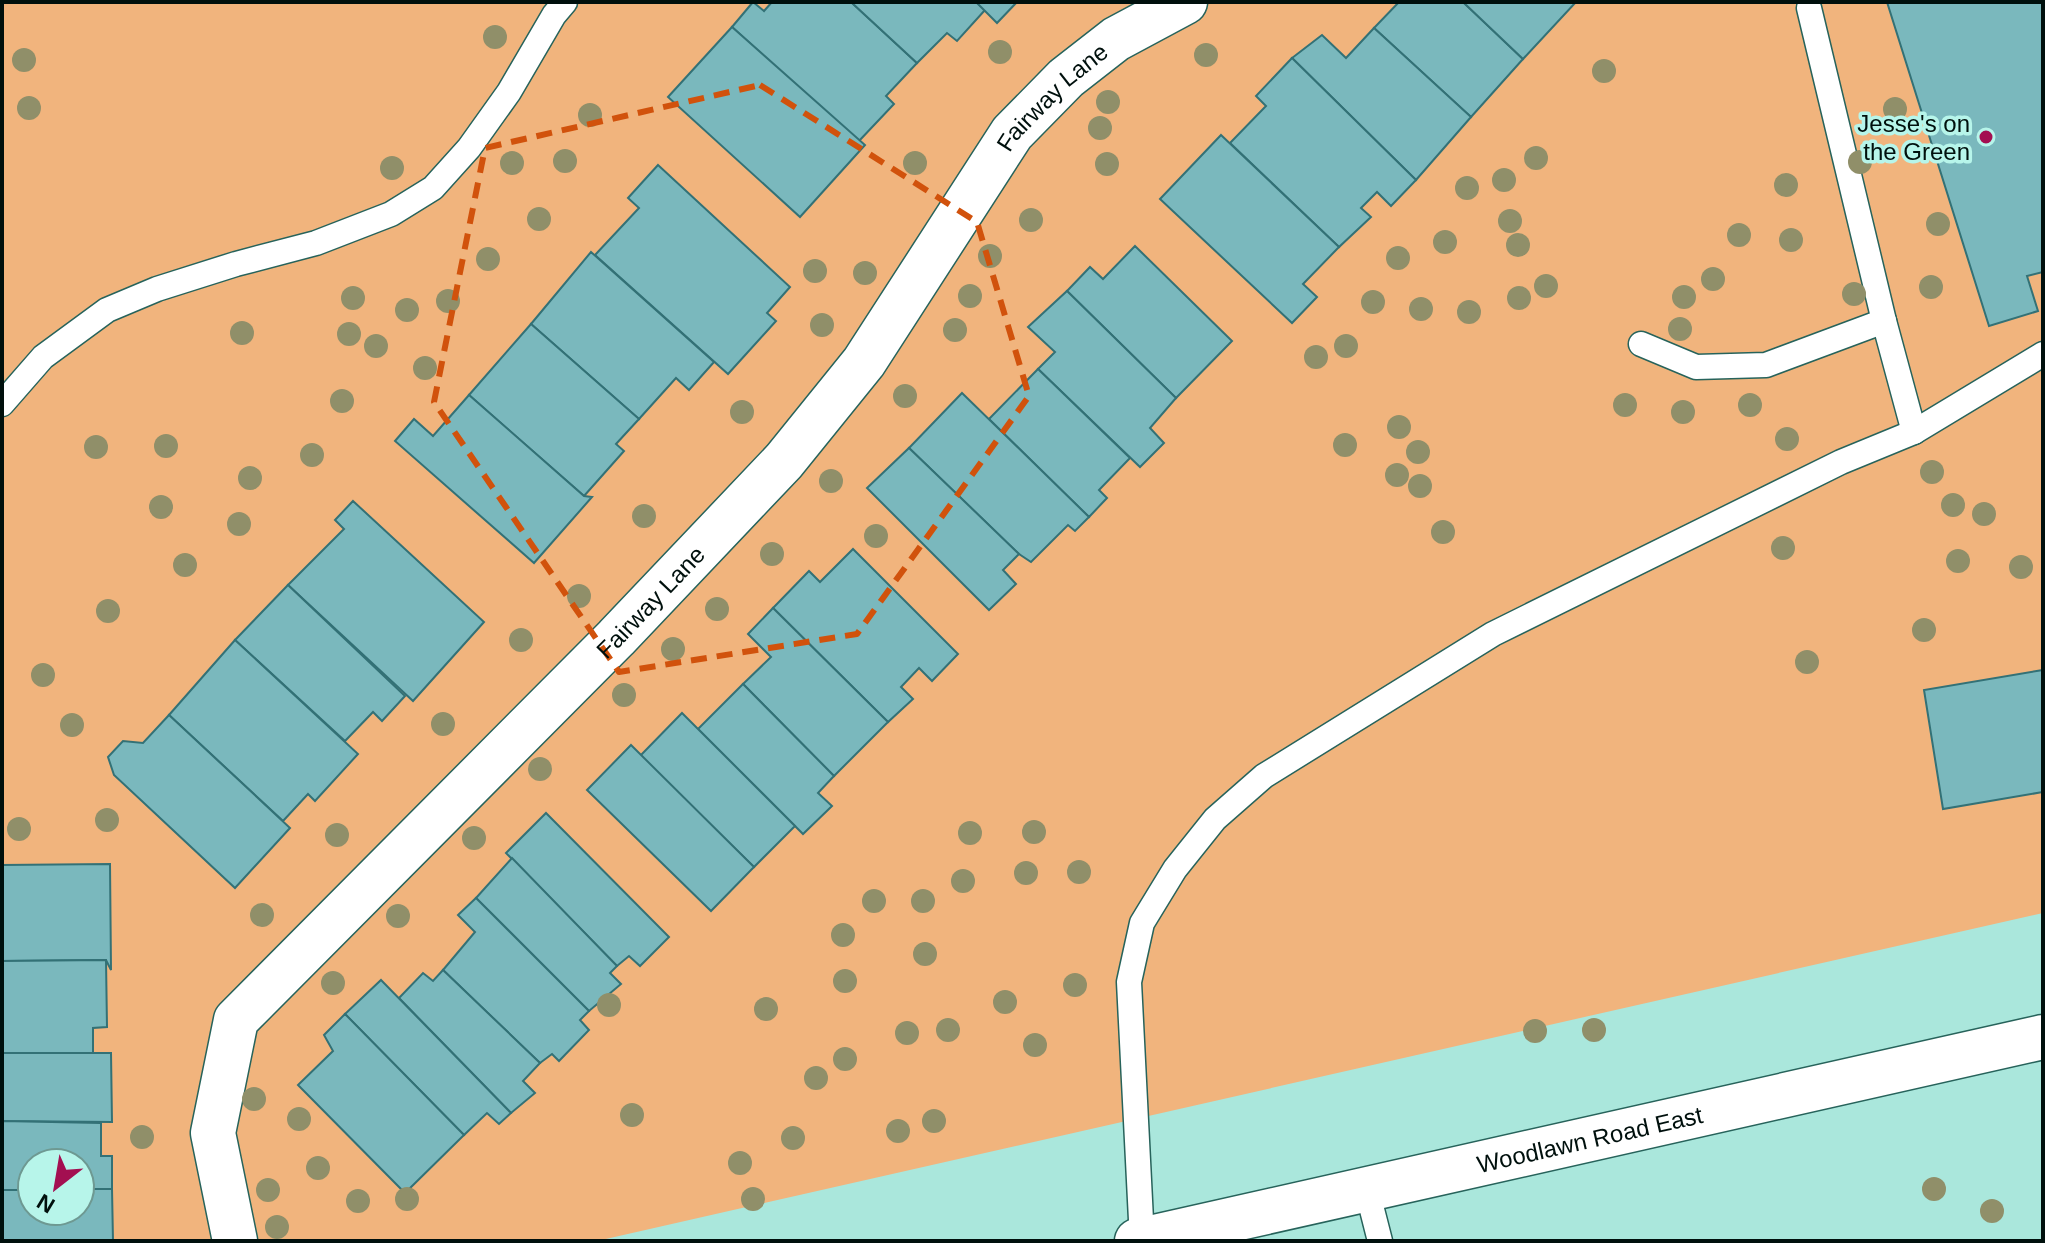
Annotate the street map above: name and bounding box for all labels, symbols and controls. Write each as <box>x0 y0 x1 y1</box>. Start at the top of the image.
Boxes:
street label: Fairway Lane <box>991 37 1113 156</box>
place label: Jesse's on the Green <box>1857 110 1970 165</box>
marker: Jesse's on the Green <box>1977 128 1995 146</box>
street label: Fairway Lane <box>591 540 710 663</box>
street label: Woodlawn Road East <box>1474 1101 1705 1178</box>
north arrow <box>16 1147 96 1227</box>
text: N <box>33 1189 59 1219</box>

